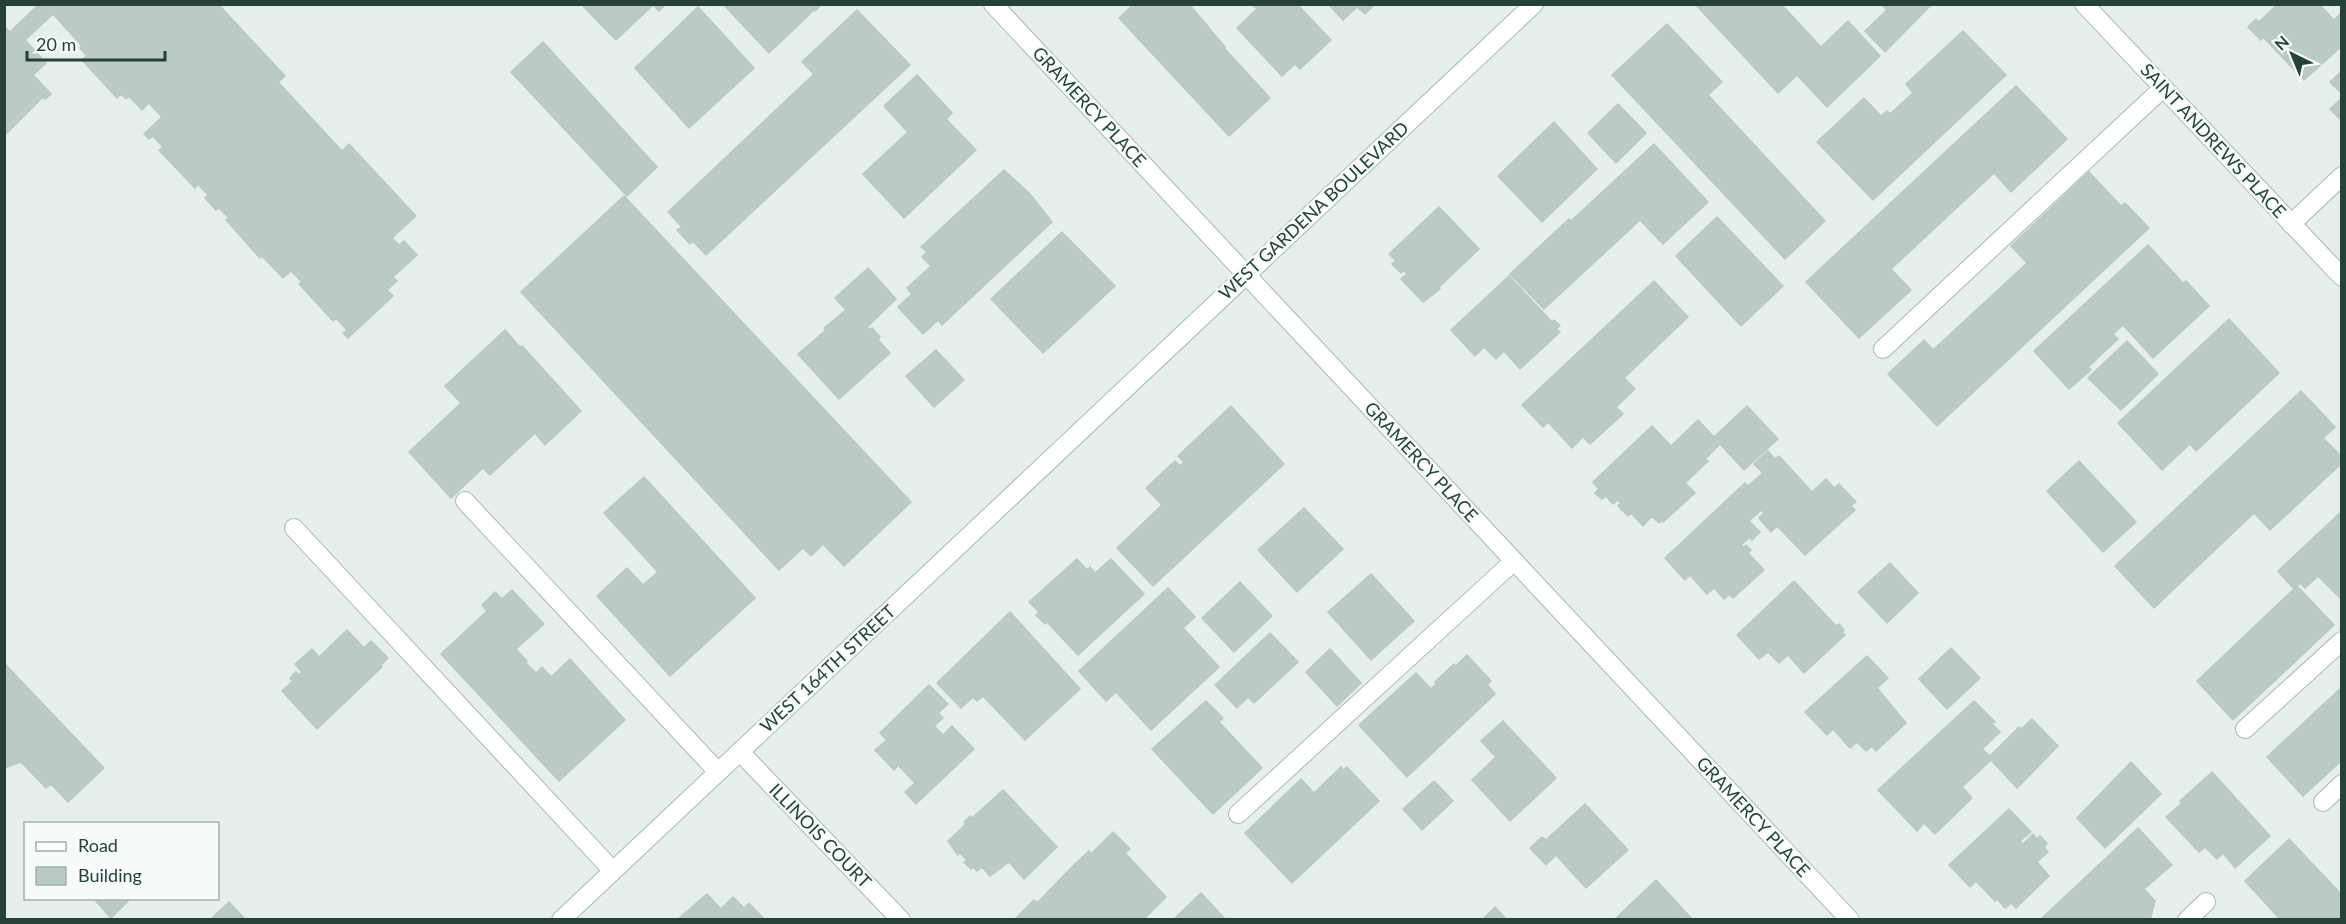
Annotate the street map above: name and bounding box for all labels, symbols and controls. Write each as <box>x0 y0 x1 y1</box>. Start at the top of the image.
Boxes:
scale bar <box>27 24 165 62</box>
north arrow <box>2262 24 2322 84</box>
text: N <box>2270 32 2292 54</box>
text: 20 m <box>36 33 76 55</box>
street label: GRAMERCY PLACE <box>1028 42 1151 171</box>
street label: SAINT ANDREWS PLACE <box>2136 59 2291 222</box>
street label: WEST GARDENA BOULEVARD <box>1214 117 1413 304</box>
street label: GRAMERCY PLACE <box>1360 397 1483 526</box>
street label: WEST 164TH STREET <box>755 600 900 737</box>
street label: GRAMERCY PLACE <box>1692 752 1815 881</box>
street label: ILLINOIS COURT <box>765 778 876 892</box>
legend <box>24 822 219 900</box>
text: Road <box>78 834 118 856</box>
text: Building <box>78 864 142 886</box>

